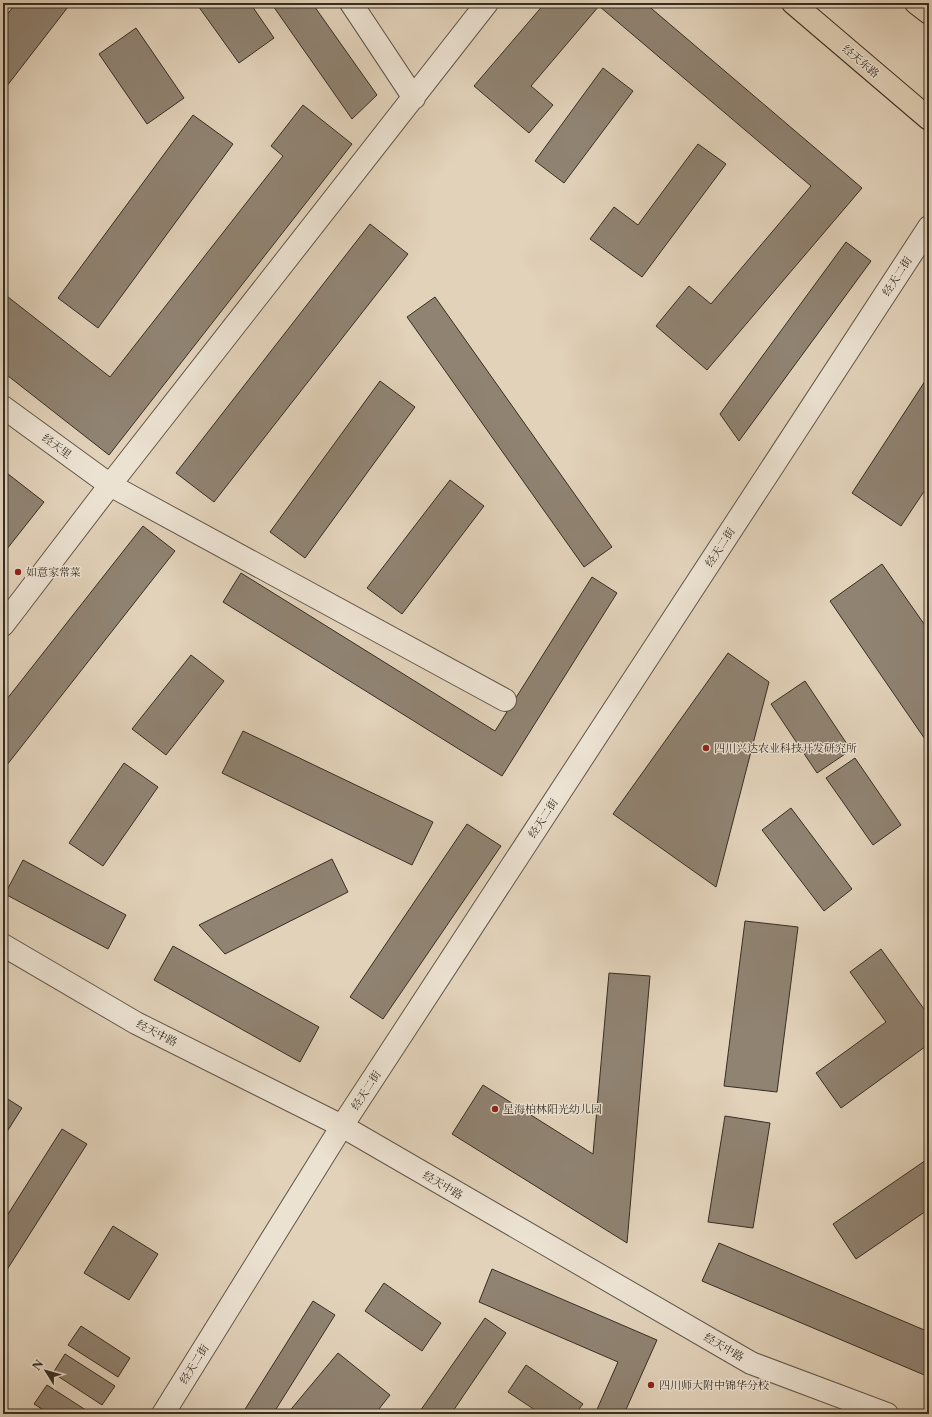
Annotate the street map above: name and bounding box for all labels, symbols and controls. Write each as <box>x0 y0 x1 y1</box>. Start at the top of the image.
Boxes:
street label: 经天东路 <box>840 41 882 81</box>
street label: 经天二街 <box>879 254 915 298</box>
street label: 经天里 <box>40 431 74 461</box>
street label: 经天二街 <box>702 525 738 569</box>
place label: 如意家常菜 <box>26 565 81 579</box>
marker: 如意家常菜 <box>13 567 23 577</box>
place label: 四川兴达农业科技开发研究所 <box>714 741 857 755</box>
marker: 四川兴达农业科技开发研究所 <box>701 743 711 753</box>
street label: 经天二街 <box>525 796 561 840</box>
street label: 经天中路 <box>134 1017 180 1049</box>
street label: 经天二街 <box>348 1068 384 1112</box>
place label: 星海柏林阳光幼儿园 <box>503 1102 602 1116</box>
marker: 星海柏林阳光幼儿园 <box>490 1104 500 1114</box>
street label: 经天中路 <box>420 1168 466 1202</box>
street label: 经天中路 <box>701 1330 747 1364</box>
street label: 经天二街 <box>176 1342 212 1386</box>
north arrow <box>26 1351 66 1391</box>
text: N <box>30 1357 47 1373</box>
place label: 四川师大附中锦华分校 <box>659 1378 769 1392</box>
marker: 四川师大附中锦华分校 <box>646 1380 656 1390</box>

